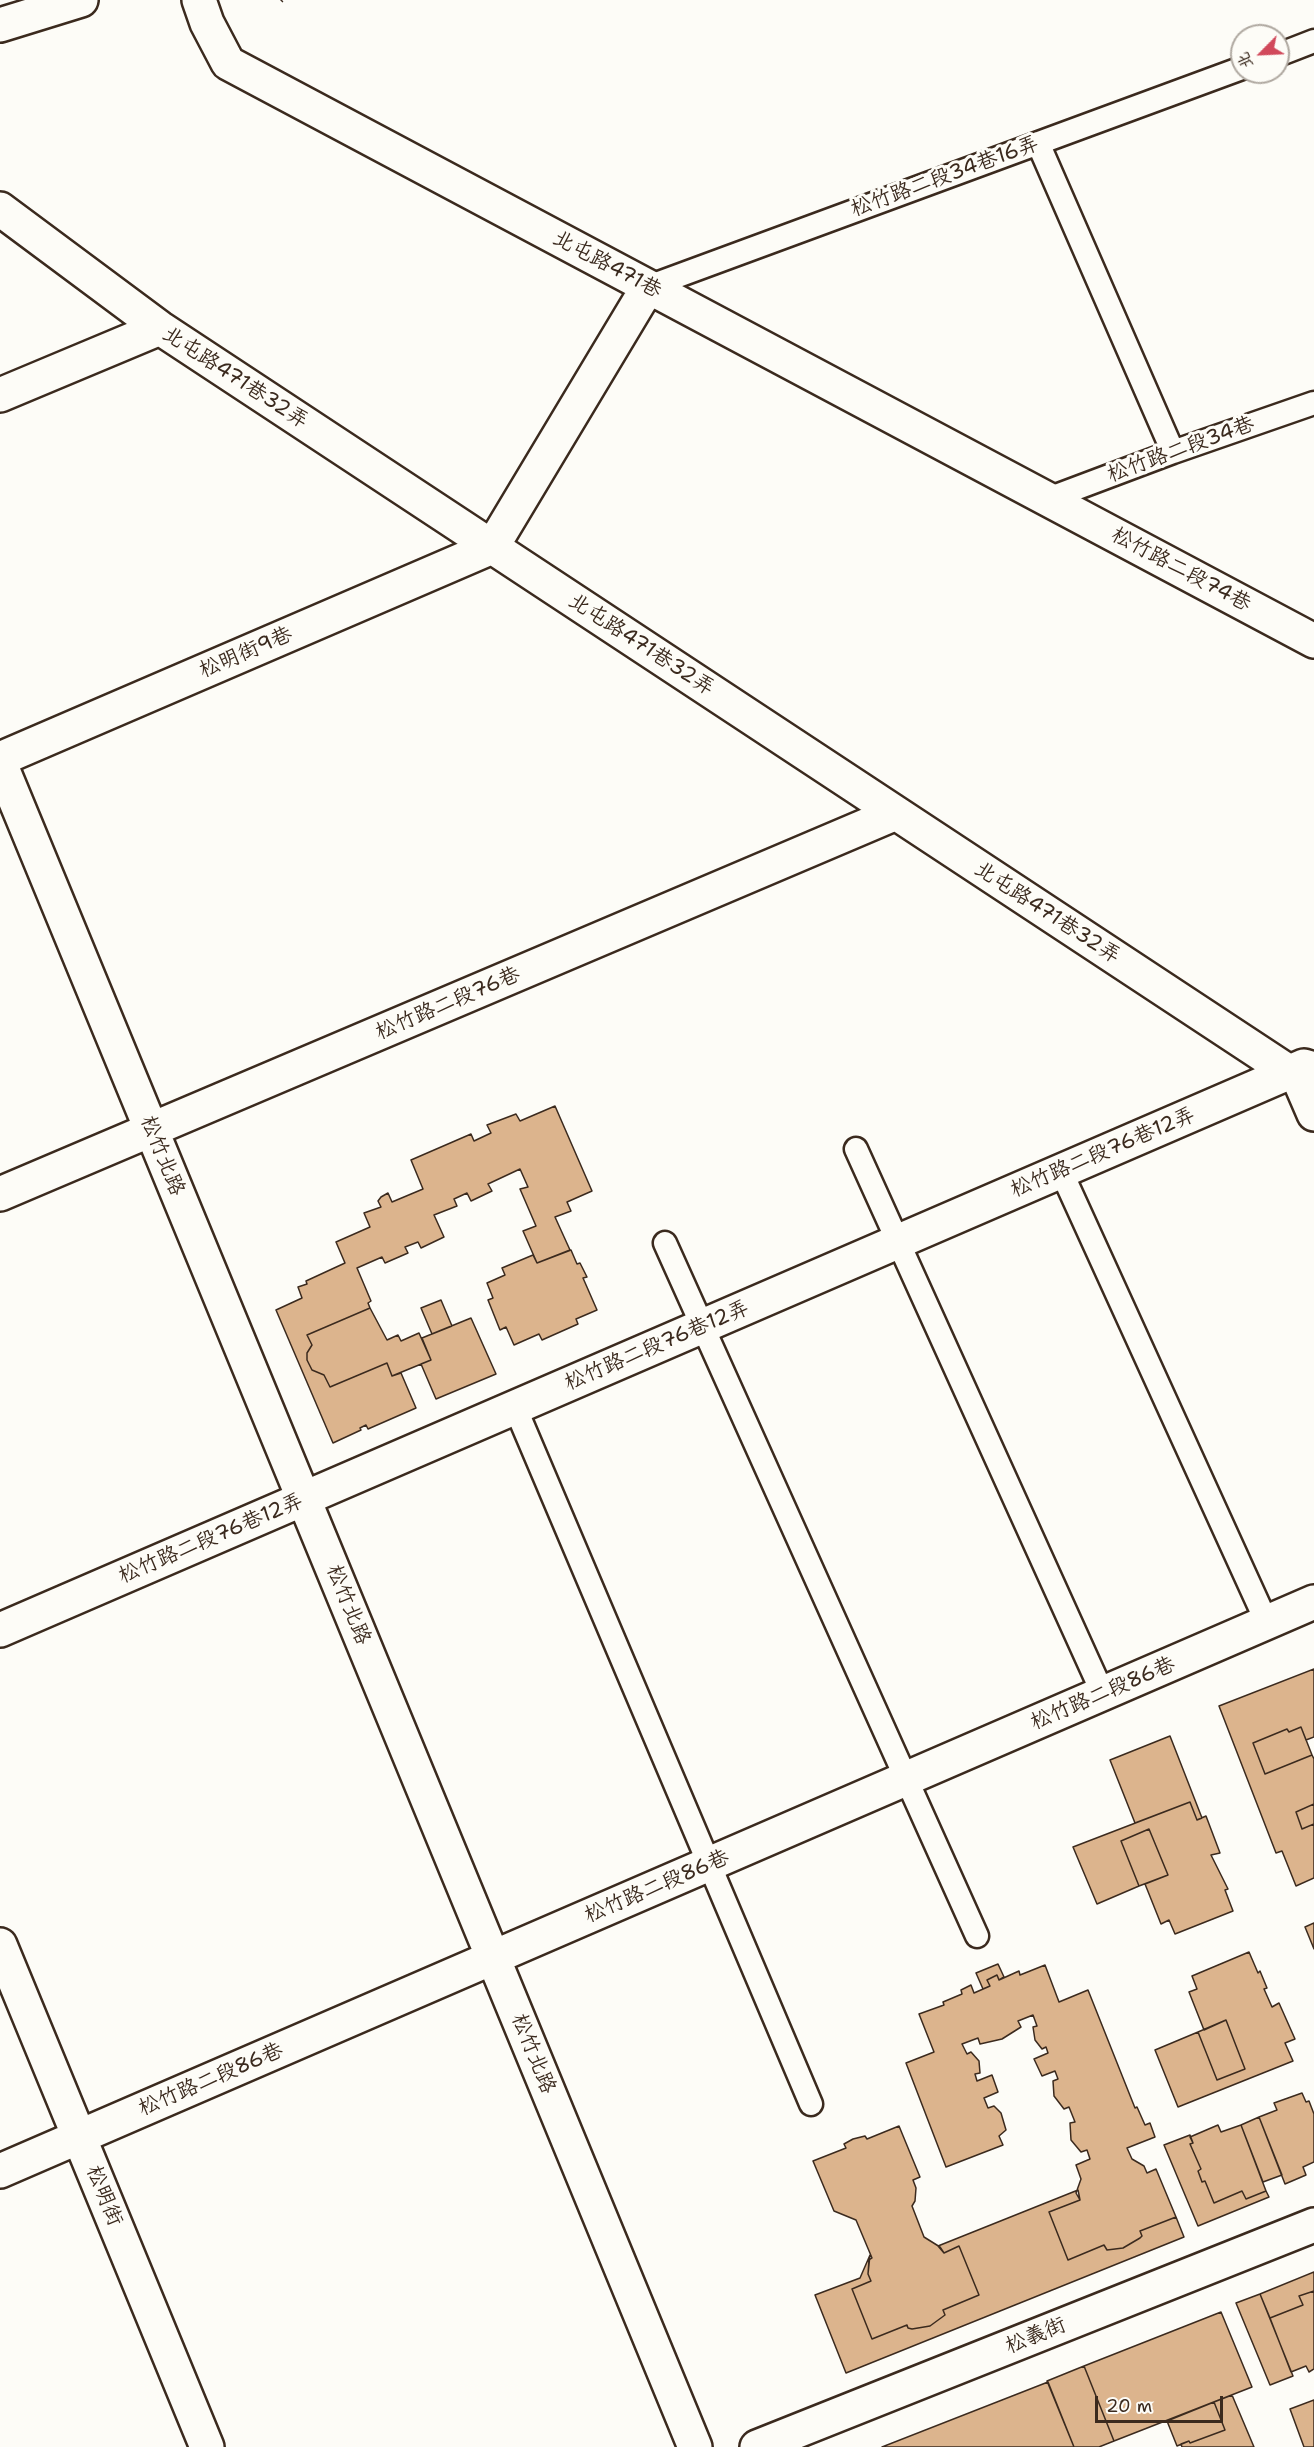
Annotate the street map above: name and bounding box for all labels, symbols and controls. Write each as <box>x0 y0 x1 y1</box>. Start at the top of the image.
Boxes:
north arrow <box>1230 24 1290 84</box>
text: 北 <box>1232 49 1258 72</box>
street label: 松竹路二段34巷16弄 <box>847 131 1043 223</box>
street label: 北屯路471巷 <box>548 226 666 304</box>
street label: 北屯路471巷32弄 <box>157 322 313 434</box>
street label: 松竹路二段34巷 <box>1104 412 1258 488</box>
street label: 松竹路二段74巷 <box>1107 523 1255 617</box>
street label: 北屯路471巷32弄 <box>563 589 719 701</box>
street label: 松明街9巷 <box>196 622 296 684</box>
street label: 北屯路471巷32弄 <box>969 857 1125 969</box>
street label: 松竹路二段76巷 <box>372 962 524 1046</box>
street label: 松竹路二段76巷12弄 <box>1007 1103 1199 1203</box>
street label: 松竹北路 <box>135 1112 189 1200</box>
street label: 松竹路二段76巷12弄 <box>561 1296 753 1396</box>
street label: 松竹路二段76巷12弄 <box>115 1489 307 1589</box>
street label: 松竹北路 <box>321 1561 375 1649</box>
street label: 松竹路二段86巷 <box>1027 1652 1179 1736</box>
street label: 松竹路二段86巷 <box>581 1845 733 1929</box>
street label: 松竹北路 <box>506 2010 560 2098</box>
street label: 松竹路二段86巷 <box>135 2038 287 2122</box>
street label: 松明街 <box>81 2162 127 2230</box>
street label: 松義街 <box>1002 2313 1070 2359</box>
scale bar <box>1098 2384 1226 2422</box>
text: 20 m <box>1106 2394 1152 2418</box>

